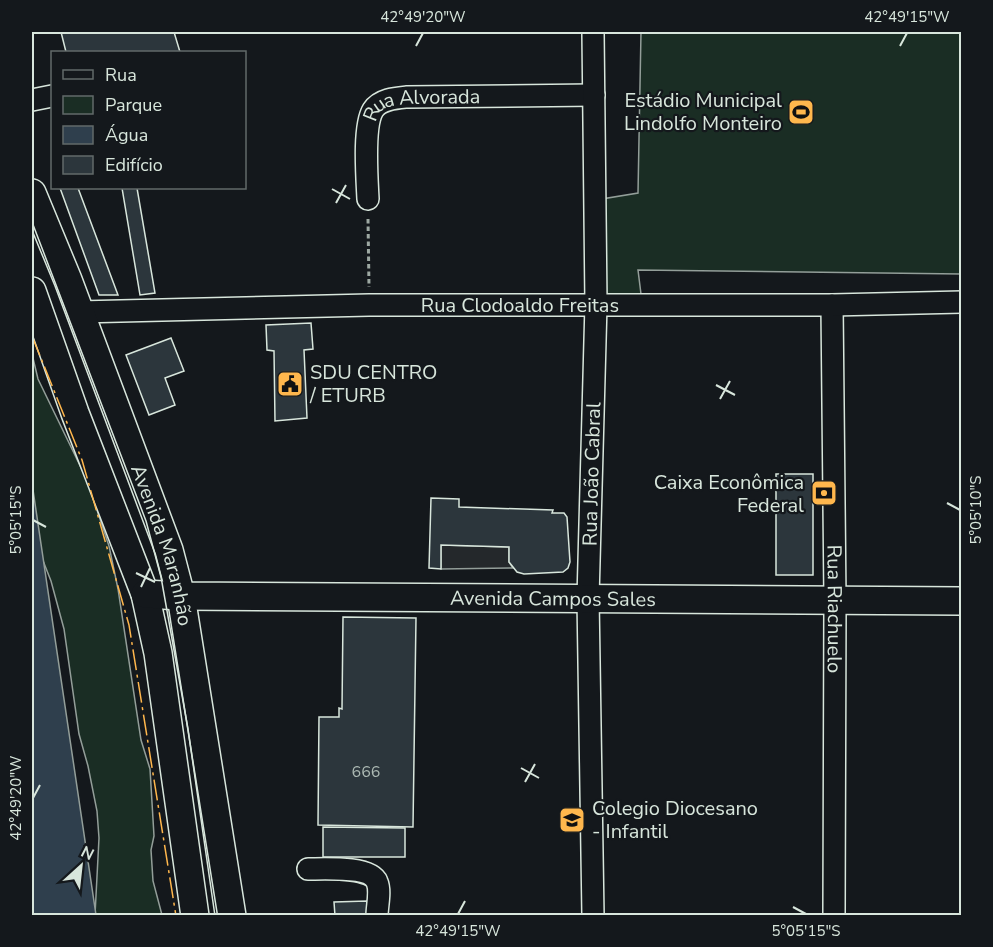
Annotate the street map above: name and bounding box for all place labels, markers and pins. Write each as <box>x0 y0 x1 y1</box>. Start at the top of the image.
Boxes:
place label: Estádio Municipal Lindolfo Monteiro <box>624 87 782 137</box>
sports icon: Estádio Municipal Lindolfo Monteiro <box>786 97 816 127</box>
place label: SDU CENTRO / ETURB <box>309 359 437 409</box>
public building icon: SDU CENTRO / ETURB <box>275 369 305 399</box>
place label: Caixa Econômica Federal <box>654 469 804 519</box>
bank icon: Caixa Econômica Federal <box>809 478 839 508</box>
place label: Colegio Diocesano - Infantil <box>592 795 758 845</box>
school or university icon: Colegio Diocesano - Infantil <box>557 805 587 835</box>

